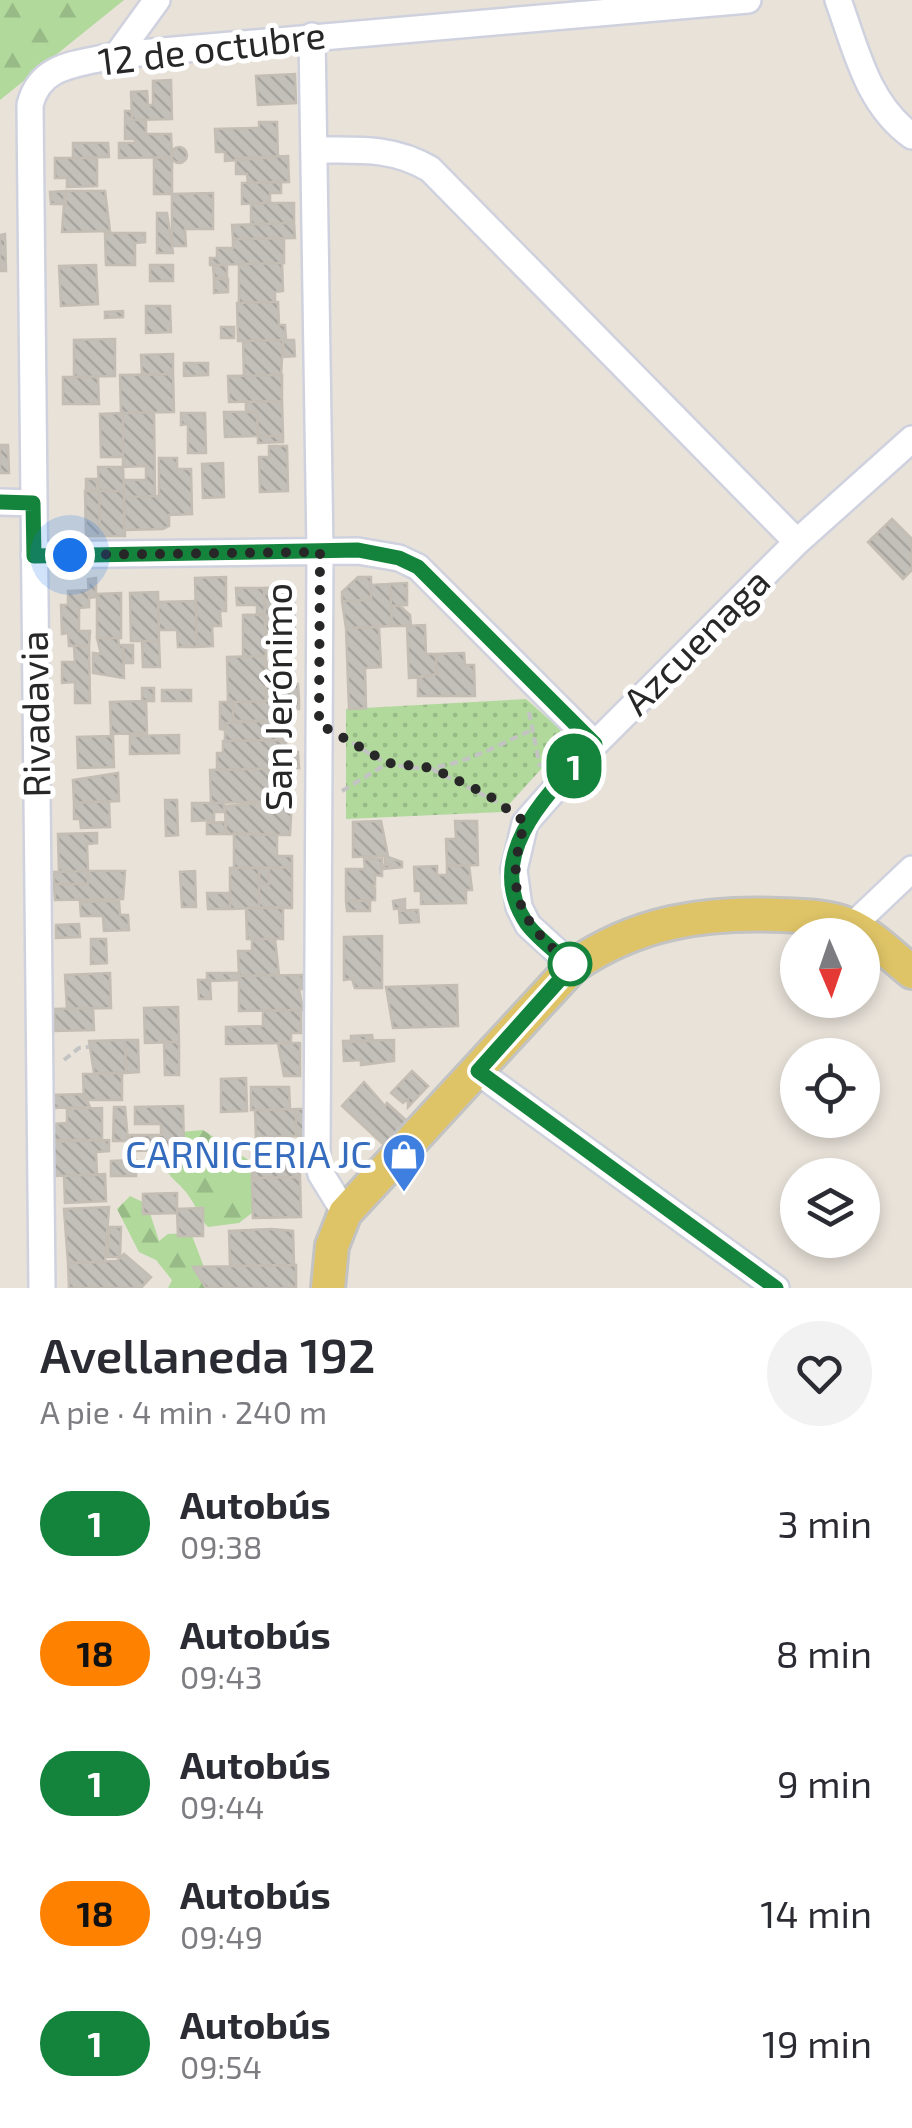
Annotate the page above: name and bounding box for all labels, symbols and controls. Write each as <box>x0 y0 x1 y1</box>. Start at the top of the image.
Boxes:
street label: 12 de octubre <box>95 10 328 84</box>
your location <box>45 530 95 580</box>
street label: Azcuenaga <box>613 558 778 723</box>
street label: San Jerónimo <box>254 583 300 811</box>
street label: Rivadavia <box>10 630 58 798</box>
line badge: 1 <box>542 734 606 798</box>
text: 1 <box>566 745 582 787</box>
north arrow <box>780 918 880 1018</box>
map controls <box>780 918 880 1258</box>
unlabelled marker <box>549 943 591 985</box>
button: locate <box>780 1038 880 1138</box>
place label: CARNICERIA JC <box>125 1130 372 1176</box>
shop icon: CARNICERIA JC <box>381 1132 427 1193</box>
button: layers <box>780 1158 880 1258</box>
button: heart <box>767 1321 872 1426</box>
text: Avellaneda 192 <box>40 1325 376 1383</box>
text: A pie · 4 min · 240 m <box>40 1392 327 1430</box>
text: Autobús <box>180 1481 331 1527</box>
text: 3 min <box>778 1500 872 1546</box>
text: 1 <box>87 1502 103 1544</box>
text: 09:38 <box>180 1527 262 1565</box>
text: Autobús <box>180 1611 331 1657</box>
text: 8 min <box>776 1630 872 1676</box>
text: 18 <box>77 1632 113 1674</box>
text: 09:43 <box>180 1657 263 1695</box>
text: Autobús <box>180 1741 331 1787</box>
text: 9 min <box>777 1760 872 1806</box>
text: 1 <box>87 1762 103 1804</box>
text: 09:44 <box>180 1787 265 1825</box>
text: Autobús <box>180 1871 331 1917</box>
text: 14 min <box>760 1890 872 1936</box>
text: 18 <box>77 1892 113 1934</box>
text: 09:49 <box>180 1917 263 1955</box>
text: Autobús <box>180 2001 331 2047</box>
text: 19 min <box>762 2020 872 2066</box>
text: 1 <box>87 2022 103 2064</box>
text: 09:54 <box>180 2047 262 2085</box>

